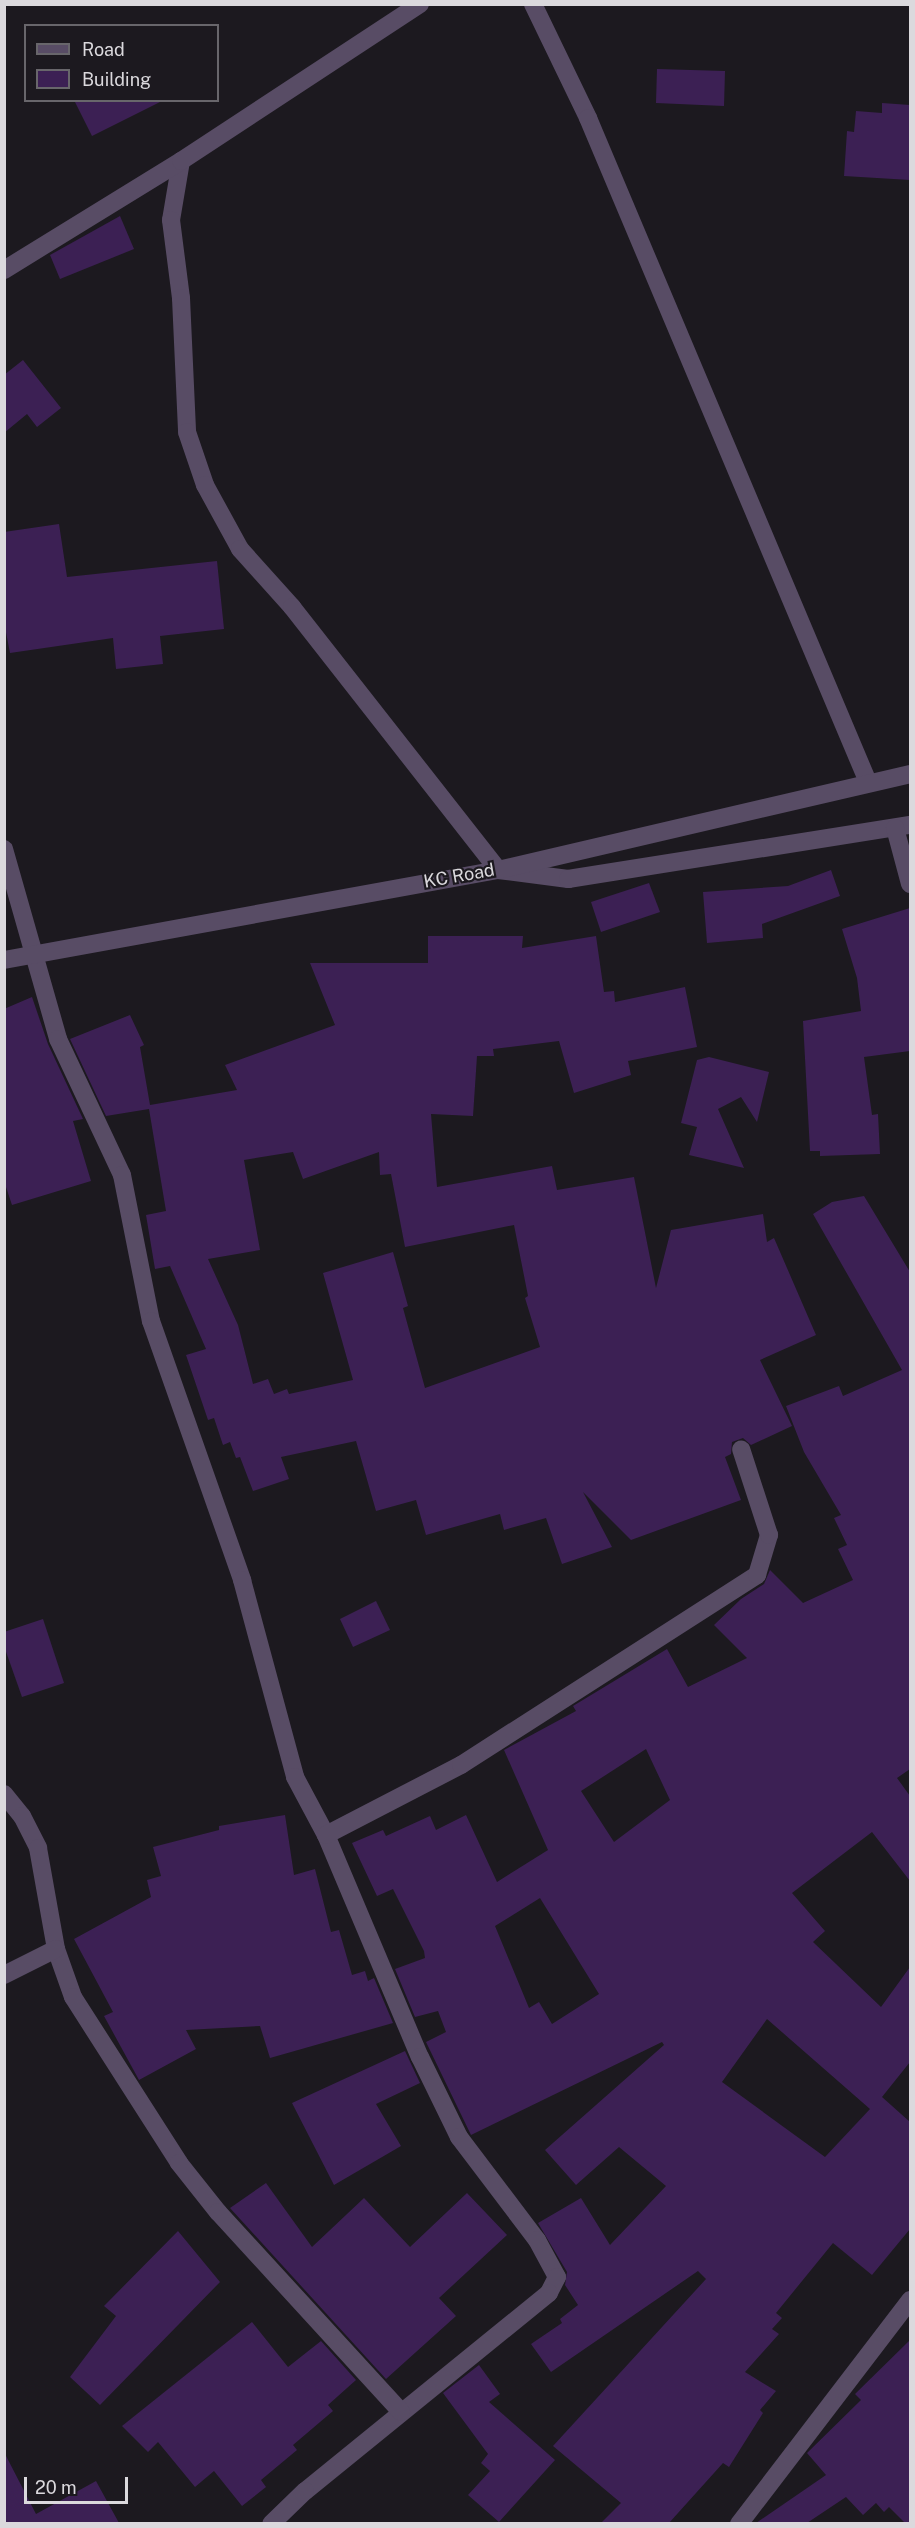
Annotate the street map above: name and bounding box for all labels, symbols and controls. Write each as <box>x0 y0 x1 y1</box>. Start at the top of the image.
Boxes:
legend <box>24 24 219 102</box>
text: Road <box>82 39 125 60</box>
text: Building <box>82 69 151 90</box>
street label: KC Road <box>422 859 496 893</box>
scale bar <box>27 2465 130 2503</box>
text: 20 m <box>35 2477 77 2498</box>

